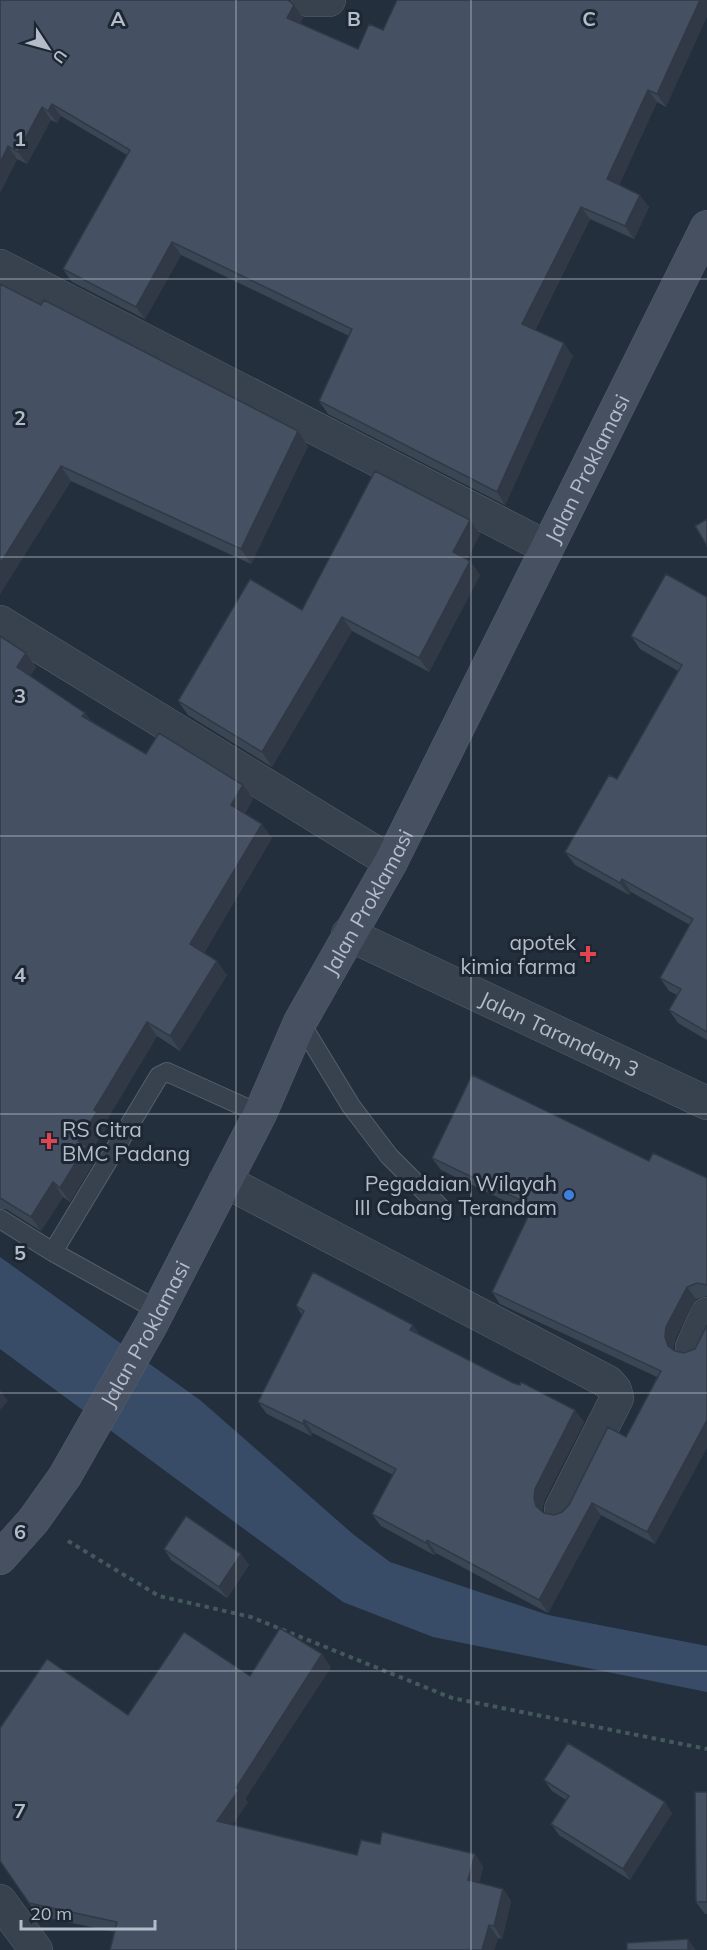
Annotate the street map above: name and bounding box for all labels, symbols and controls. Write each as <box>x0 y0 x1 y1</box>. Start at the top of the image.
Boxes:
text: A <box>111 6 126 31</box>
text: B <box>347 6 361 31</box>
text: C <box>582 6 596 31</box>
north arrow <box>18 18 78 78</box>
text: U <box>49 46 72 67</box>
text: 1 <box>14 126 26 151</box>
street label: Jalan Proklamasi <box>539 390 635 547</box>
text: 2 <box>14 405 26 430</box>
text: 3 <box>14 683 26 708</box>
street label: Jalan Proklamasi <box>316 825 418 980</box>
place label: apotek kimia farma <box>460 929 576 979</box>
marker: apotek kimia farma <box>581 947 595 961</box>
text: 4 <box>14 962 26 987</box>
street label: Jalan Tarandam 3 <box>476 985 643 1082</box>
place label: RS Citra BMC Padang <box>62 1116 190 1166</box>
marker: RS Citra BMC Padang <box>40 1132 58 1150</box>
place label: Pegadaian Wilayah III Cabang Terandam <box>354 1170 557 1220</box>
marker: Pegadaian Wilayah III Cabang Terandam <box>562 1188 576 1202</box>
text: 5 <box>14 1240 26 1265</box>
street label: Jalan Proklamasi <box>94 1256 195 1411</box>
text: 6 <box>14 1519 26 1544</box>
text: 7 <box>14 1798 26 1823</box>
scale bar <box>21 1893 154 1931</box>
text: 20 m <box>30 1902 72 1925</box>

